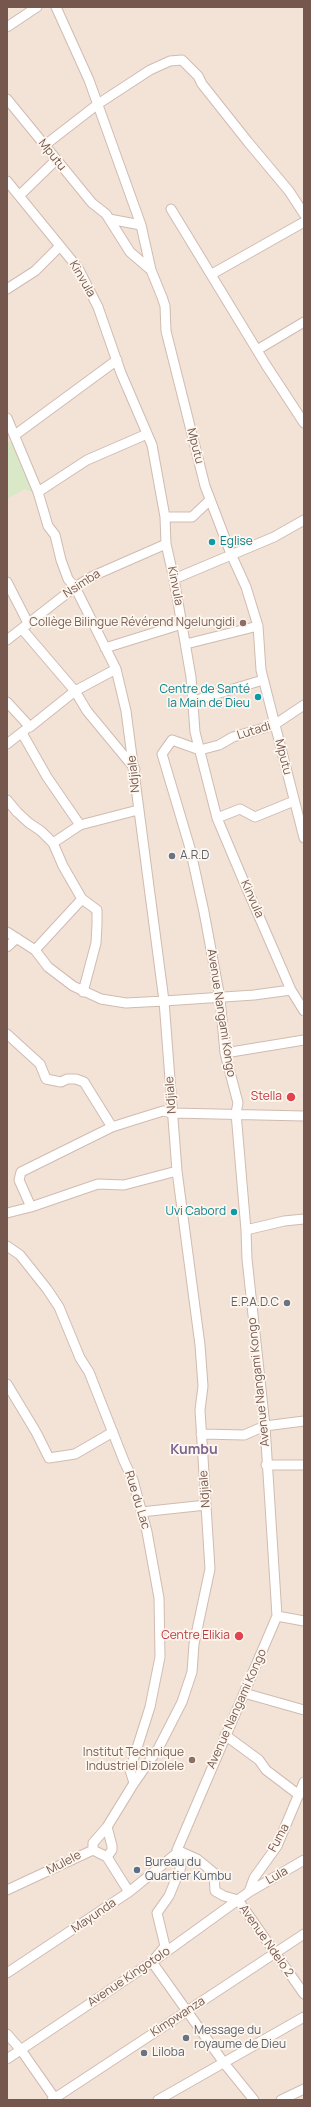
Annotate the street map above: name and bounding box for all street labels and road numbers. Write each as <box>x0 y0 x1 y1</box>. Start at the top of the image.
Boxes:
street label: Mputu <box>35 136 69 174</box>
street label: Kinvula <box>66 258 98 300</box>
street label: Mputu <box>184 427 206 465</box>
street label: Kinvula <box>164 565 186 607</box>
street label: Nsimba <box>61 567 103 601</box>
street label: Lutadi <box>235 719 273 743</box>
street label: Mputu <box>272 738 294 776</box>
street label: Ndjiale <box>125 755 143 793</box>
street label: Kinvula <box>237 878 267 920</box>
street label: Avenue Nangami Kongo <box>204 948 238 1078</box>
street label: Ndjiale <box>163 1076 179 1114</box>
street label: Avenue Nangami Kongo <box>245 1317 273 1447</box>
street label: Rue du Lac <box>121 1469 153 1531</box>
street label: Ndjiale <box>197 1470 213 1508</box>
street label: Avenue Nangami Kongo <box>204 1647 270 1771</box>
street label: Fuma <box>266 1821 292 1855</box>
street label: Mulele <box>44 1848 84 1878</box>
street label: Lula <box>264 1864 290 1888</box>
street label: Mayunda <box>69 1896 119 1936</box>
street label: Avenue Ndelo 2 <box>236 1902 296 1980</box>
street label: Avenue Kingotolo <box>85 1944 173 2010</box>
street label: Kimpwanza <box>148 1994 208 2040</box>

